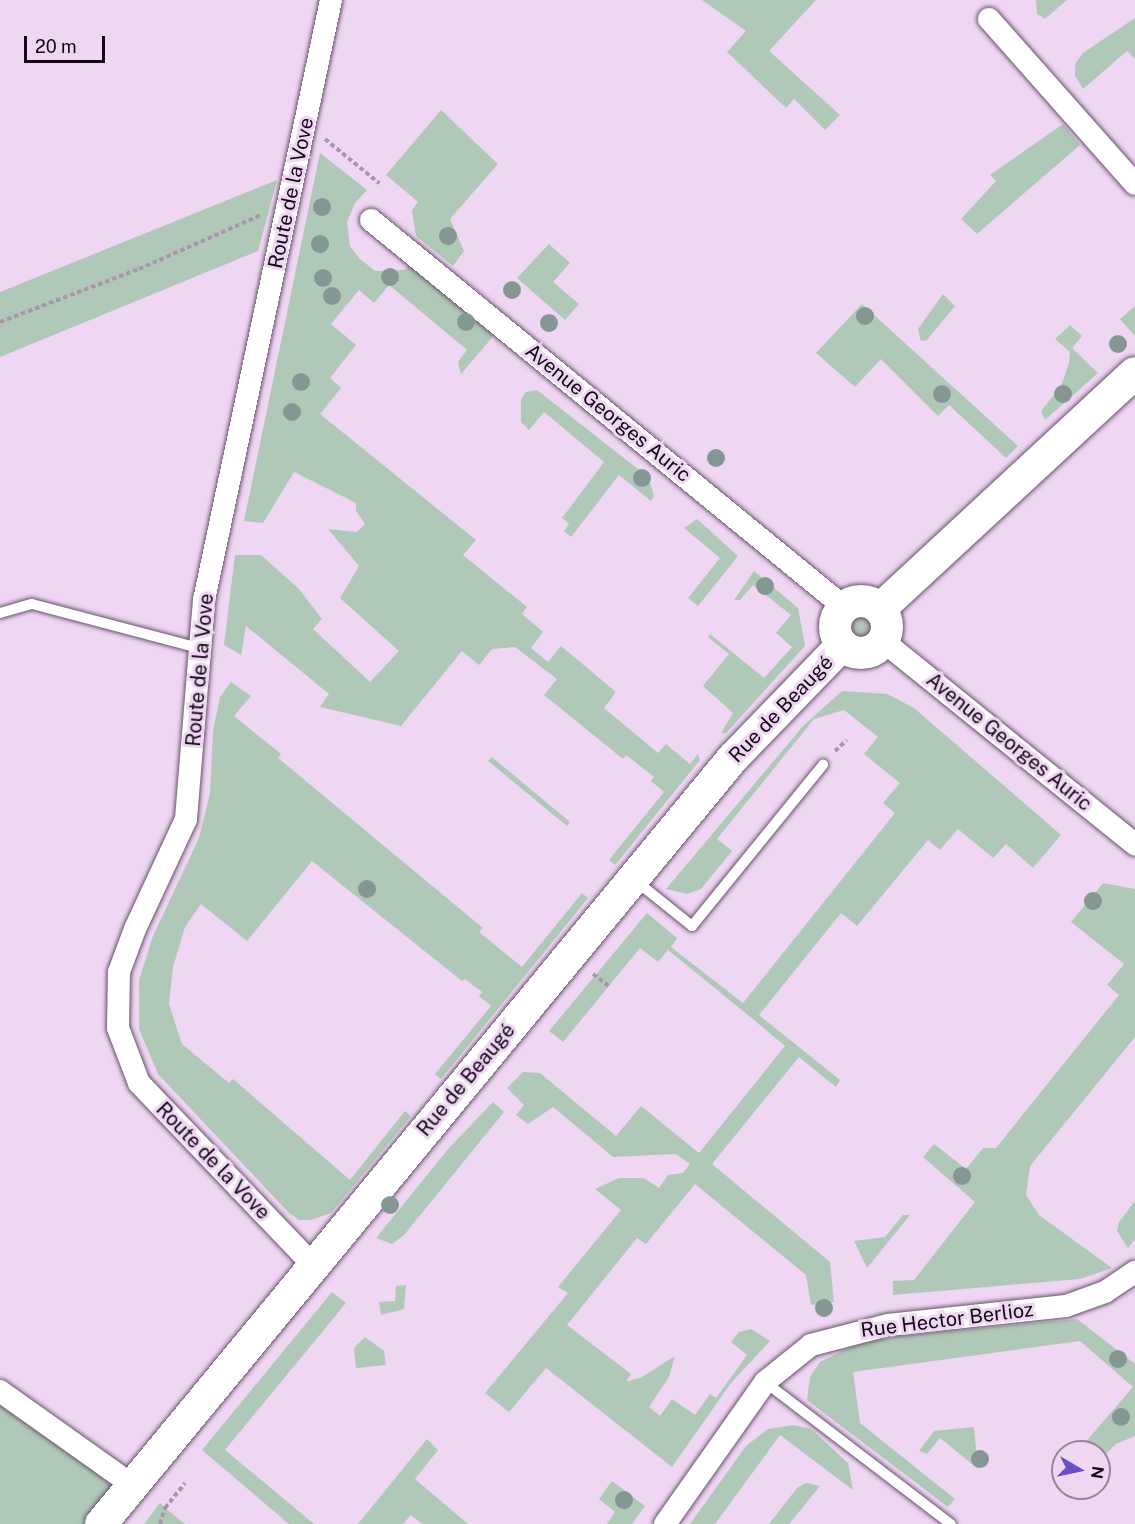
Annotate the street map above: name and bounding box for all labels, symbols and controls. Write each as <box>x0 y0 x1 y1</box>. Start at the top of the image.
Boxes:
scale bar <box>27 24 108 62</box>
text: 20 m <box>35 36 77 57</box>
street label: Route de la Vove <box>263 115 319 271</box>
street label: Avenue Georges Auric <box>520 339 696 487</box>
street label: Route de la Vove <box>181 592 219 748</box>
street label: Rue de Beaugé <box>724 650 838 768</box>
street label: Avenue Georges Auric <box>921 668 1097 816</box>
street label: Rue de Beaugé <box>412 1019 520 1141</box>
street label: Route de la Vove <box>151 1097 275 1225</box>
street label: Rue Hector Berlioz <box>859 1297 1035 1343</box>
north arrow <box>1051 1440 1111 1500</box>
text: N <box>1087 1465 1108 1480</box>

